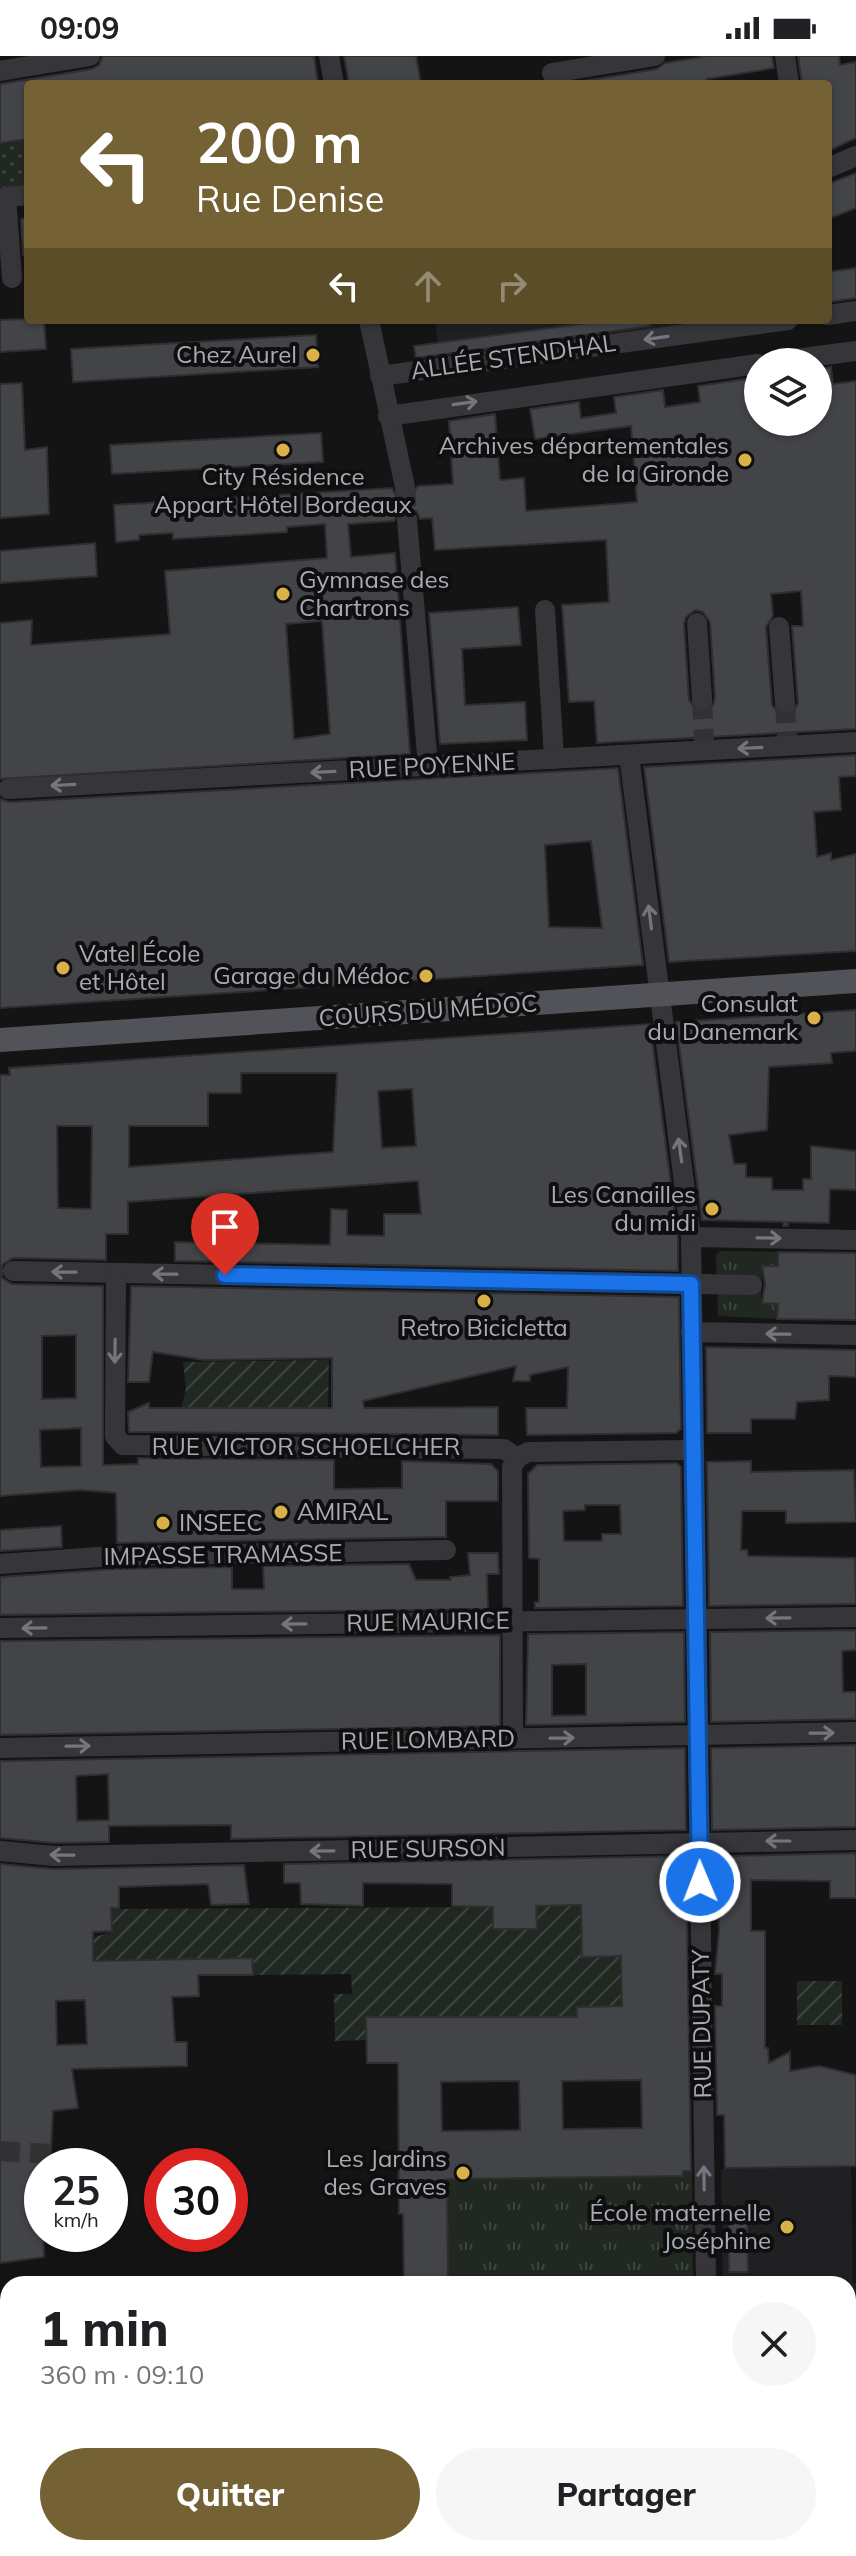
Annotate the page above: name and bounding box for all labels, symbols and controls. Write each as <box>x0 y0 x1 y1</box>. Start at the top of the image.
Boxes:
text: 09:09 <box>40 9 119 47</box>
text: 200 m <box>196 107 363 177</box>
icon: left <box>64 112 168 216</box>
text: Rue Denise <box>196 176 384 221</box>
icon: left <box>322 264 366 308</box>
icon: ahead <box>406 264 450 308</box>
icon: right <box>490 264 534 308</box>
street label: ALLÉE STENDHAL <box>409 327 617 385</box>
one-way arrow <box>643 331 669 346</box>
place label: Chez Aurel <box>176 339 297 369</box>
marker: Chez Aurel <box>304 346 322 364</box>
map controls <box>744 348 832 436</box>
button: layers <box>744 348 832 436</box>
one-way arrow <box>452 395 477 410</box>
place label: Archives départementales de la Gironde <box>439 430 729 488</box>
marker: City Résidence Appart Hôtel Bordeaux <box>274 441 292 459</box>
marker: Archives départementales de la Gironde <box>736 451 754 469</box>
place label: City Résidence Appart Hôtel Bordeaux <box>154 461 412 519</box>
place label: Gymnase des Chartrons <box>299 564 449 622</box>
marker: Gymnase des Chartrons <box>274 585 292 603</box>
one-way arrow <box>737 740 764 755</box>
street label: RUE POYENNE <box>348 746 516 784</box>
one-way arrow <box>310 765 337 780</box>
one-way arrow <box>50 778 77 793</box>
one-way arrow <box>642 905 657 931</box>
place label: Vatel École et Hôtel <box>79 938 200 996</box>
marker: Vatel École et Hôtel <box>54 959 72 977</box>
place label: Garage du Médoc <box>213 960 410 990</box>
marker: Garage du Médoc <box>417 967 435 985</box>
street label: COURS DU MÉDOC <box>318 987 538 1033</box>
place label: Consulat du Danemark <box>647 988 799 1046</box>
marker: Consulat du Danemark <box>805 1009 823 1027</box>
one-way arrow <box>672 1138 687 1163</box>
place label: Les Canailles du midi <box>551 1179 696 1237</box>
pin <box>191 1193 259 1275</box>
marker: Les Canailles du midi <box>703 1200 721 1218</box>
icon: arrive <box>203 1205 247 1249</box>
one-way arrow <box>755 1230 782 1246</box>
one-way arrow <box>51 1265 78 1280</box>
one-way arrow <box>152 1266 179 1282</box>
marker: Retro Bicicletta <box>475 1292 493 1310</box>
place label: Retro Bicicletta <box>400 1312 568 1342</box>
one-way arrow <box>765 1326 792 1341</box>
one-way arrow <box>107 1337 123 1364</box>
street label: RUE VICTOR SCHOELCHER <box>152 1431 460 1461</box>
place label: AMIRAL <box>297 1496 389 1526</box>
marker: AMIRAL <box>272 1503 290 1521</box>
place label: INSEEC <box>179 1507 263 1537</box>
marker: INSEEC <box>154 1514 172 1532</box>
street label: IMPASSE TRAMASSE <box>103 1537 343 1571</box>
street label: RUE MAURICE <box>346 1605 510 1637</box>
one-way arrow <box>765 1610 792 1626</box>
one-way arrow <box>281 1616 308 1631</box>
one-way arrow <box>21 1620 48 1635</box>
street label: RUE LOMBARD <box>341 1722 515 1756</box>
one-way arrow <box>808 1725 835 1741</box>
one-way arrow <box>548 1730 575 1745</box>
one-way arrow <box>64 1739 91 1754</box>
street label: RUE SURSON <box>350 1832 506 1864</box>
one-way arrow <box>765 1833 792 1849</box>
position arrow <box>658 1840 742 1924</box>
one-way arrow <box>309 1844 336 1859</box>
one-way arrow <box>49 1848 76 1863</box>
street label: RUE DUPATY <box>685 1949 717 2099</box>
place label: Les Jardins des Graves <box>323 2143 447 2201</box>
speed limit sign: 30 <box>144 2148 248 2252</box>
marker: Les Jardins des Graves <box>454 2164 472 2182</box>
text: 25 <box>52 2165 100 2215</box>
one-way arrow <box>696 2165 712 2192</box>
place label: École maternelle Joséphine <box>589 2197 771 2255</box>
text: km/h <box>53 2207 99 2232</box>
marker: École maternelle Joséphine <box>778 2218 796 2236</box>
text: 1 min <box>40 2298 169 2358</box>
button: close <box>732 2302 816 2386</box>
text: 360 m · 09:10 <box>40 2358 204 2391</box>
button: Quitter <box>40 2448 420 2540</box>
button: Partager <box>436 2448 816 2540</box>

